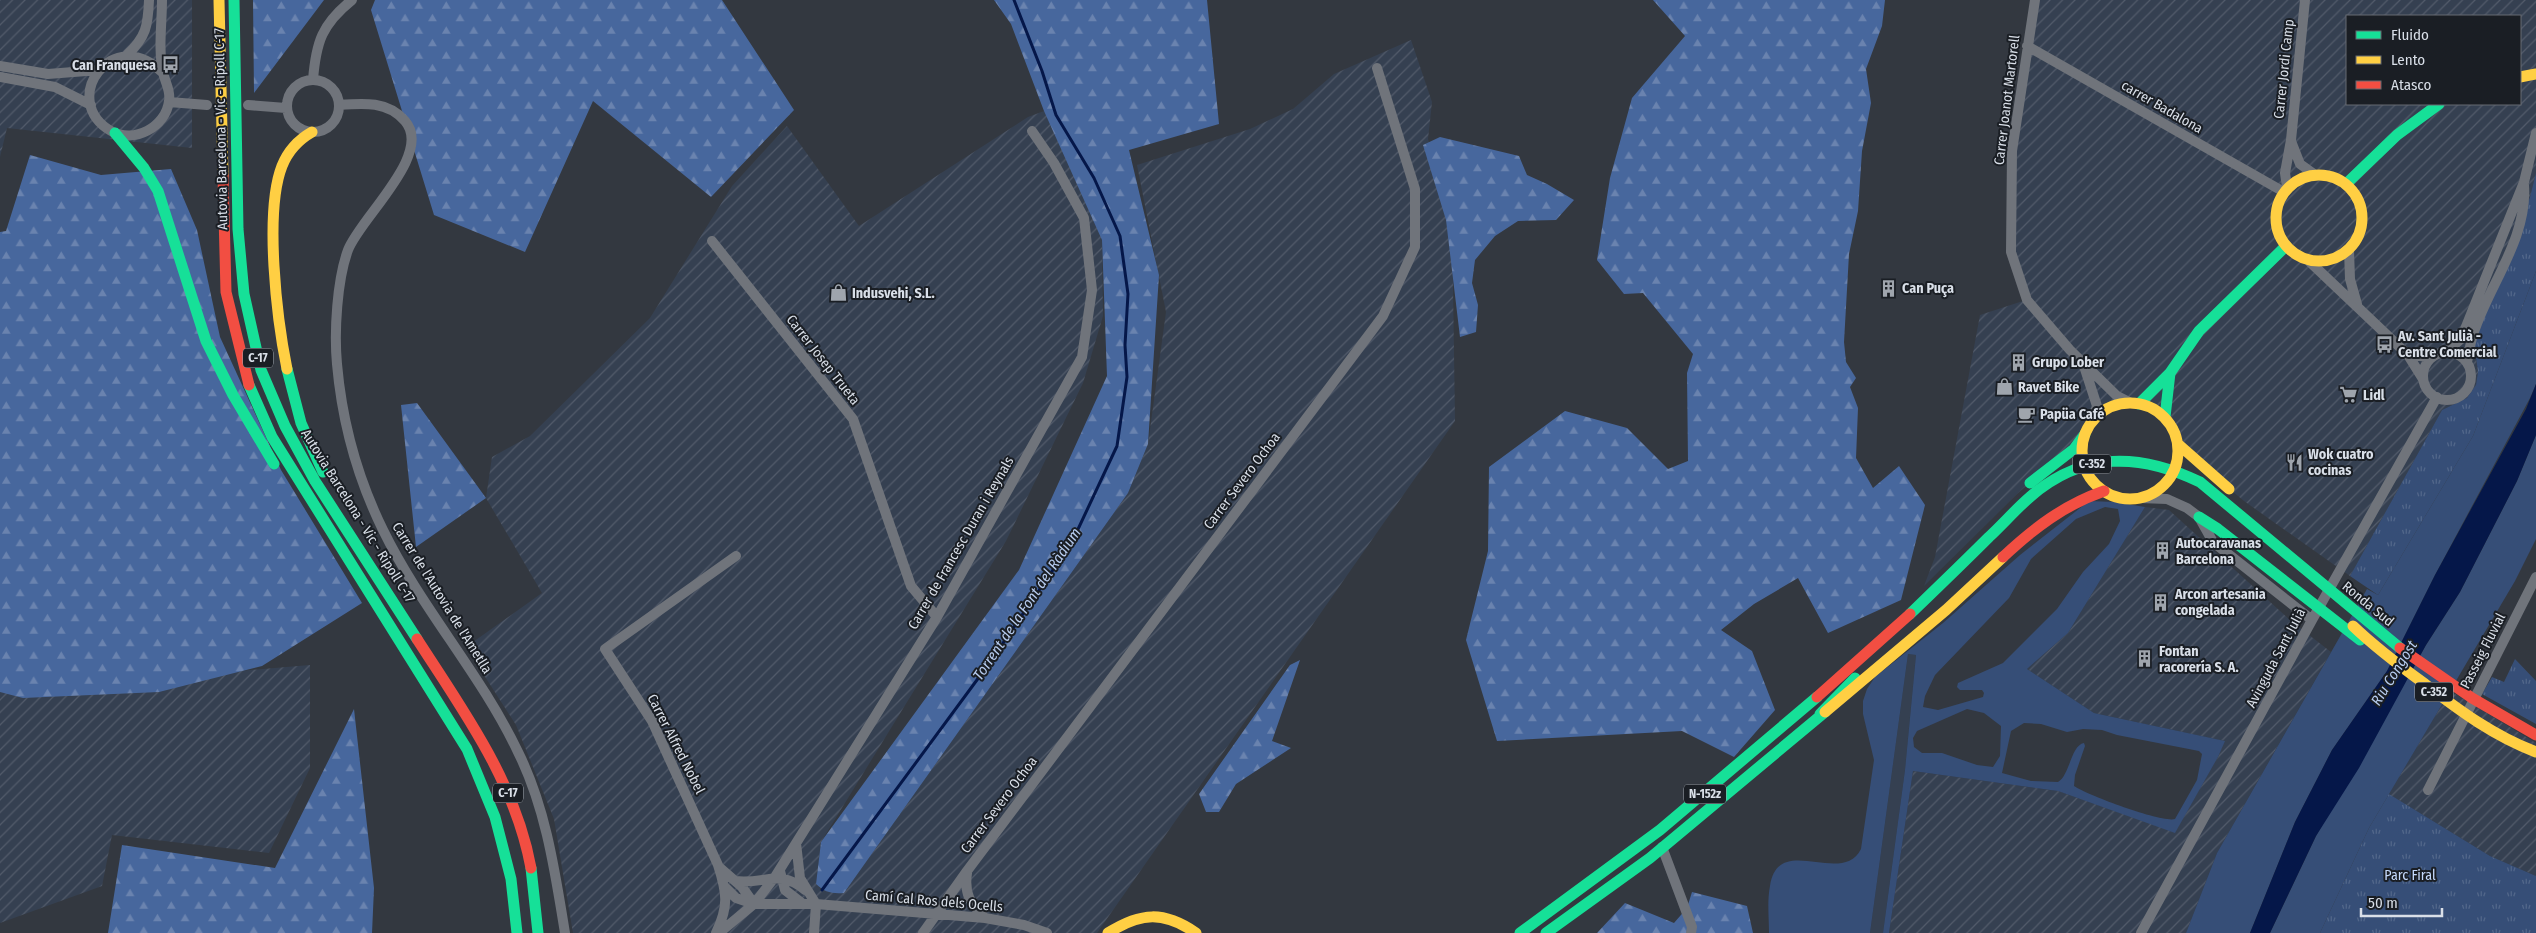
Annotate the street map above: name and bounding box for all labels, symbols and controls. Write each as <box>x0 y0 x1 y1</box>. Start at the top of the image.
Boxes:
legend <box>2346 15 2521 105</box>
street label: Carrer Jordi Camp <box>2270 18 2298 120</box>
text: Fluido <box>2391 26 2429 44</box>
street label: Autovia Barcelona - Vic - Ripoll C-17 <box>211 28 231 230</box>
street label: Carrer Joanot Martorell <box>1991 34 2023 166</box>
text: Lento <box>2391 51 2425 69</box>
bus stop icon: Can Franquesa <box>160 55 180 75</box>
place label: Can Franquesa <box>72 57 156 74</box>
text: Atasco <box>2391 76 2431 94</box>
street label: carrer Badalona <box>2118 77 2206 137</box>
building icon: Can Puça <box>1878 278 1898 298</box>
place label: Can Puça <box>1902 280 1954 298</box>
shop icon: Indusvehi, S.L. <box>828 283 848 303</box>
place label: Indusvehi, S.L. <box>852 285 935 302</box>
street label: Carrer Josep Trueta <box>783 312 864 409</box>
place label: Av. Sant Julià - Centre Comercial <box>2397 328 2497 361</box>
bus stop icon: Av. Sant Julià - Centre Comercial <box>2374 334 2394 354</box>
road number: C-17 <box>243 348 273 368</box>
building icon: Grupo Lober <box>2008 352 2028 372</box>
place label: Grupo Lober <box>2032 354 2105 371</box>
shop icon: Ravet Bike <box>1994 377 2014 397</box>
place label: Ravet Bike <box>2018 379 2079 396</box>
supermarket icon: Lidl <box>2339 385 2359 405</box>
place label: Lidl <box>2363 387 2385 404</box>
cafe icon: Papüa Café <box>2016 404 2036 424</box>
place label: Papüa Café <box>2040 406 2104 423</box>
street label: Autovia Barcelona - Vic - Ripoll C-17 <box>297 426 419 606</box>
street label: Carrer Severo Ochoa <box>1200 429 1284 533</box>
place label: Wok cuatro cocinas <box>2308 446 2374 479</box>
restaurant icon: Wok cuatro cocinas <box>2284 452 2304 472</box>
street label: Carrer de Francesc Duran i Reynals <box>904 454 1018 632</box>
road number: C-352 <box>2073 454 2111 474</box>
street label: Carrer de l'Autovia de l'Ametlla <box>388 519 496 677</box>
water label: Torrent de la Font del Ràdium <box>969 524 1085 684</box>
place label: Autocaravanas Barcelona <box>2175 535 2261 568</box>
building icon: Autocaravanas Barcelona <box>2152 541 2172 561</box>
street label: Ronda Sud <box>2339 578 2397 630</box>
place label: Arcon artesania congelada <box>2174 586 2266 619</box>
building icon: Arcon artesania congelada <box>2151 592 2171 612</box>
street label: Avinguda Sant Julià <box>2243 605 2309 711</box>
street label: Passeig Fluvial <box>2457 610 2509 692</box>
water label: Riu Congost <box>2367 637 2421 709</box>
place label: Fontan racorería S. A. <box>2159 643 2239 676</box>
building icon: Fontan racorería S. A. <box>2135 649 2155 669</box>
road number: C-352 <box>2415 682 2453 702</box>
street label: Carrer Alfred Nobel <box>644 691 709 797</box>
street label: Carrer Severo Ochoa <box>957 753 1041 857</box>
road number: C-17 <box>493 784 523 802</box>
road number: N-152z <box>1684 784 1726 804</box>
park label: Parc Firal <box>2384 867 2436 884</box>
scale bar <box>2361 886 2442 918</box>
street label: Camí Cal Ros dels Ocells <box>864 887 1004 915</box>
text: 50 m <box>2368 894 2398 912</box>

